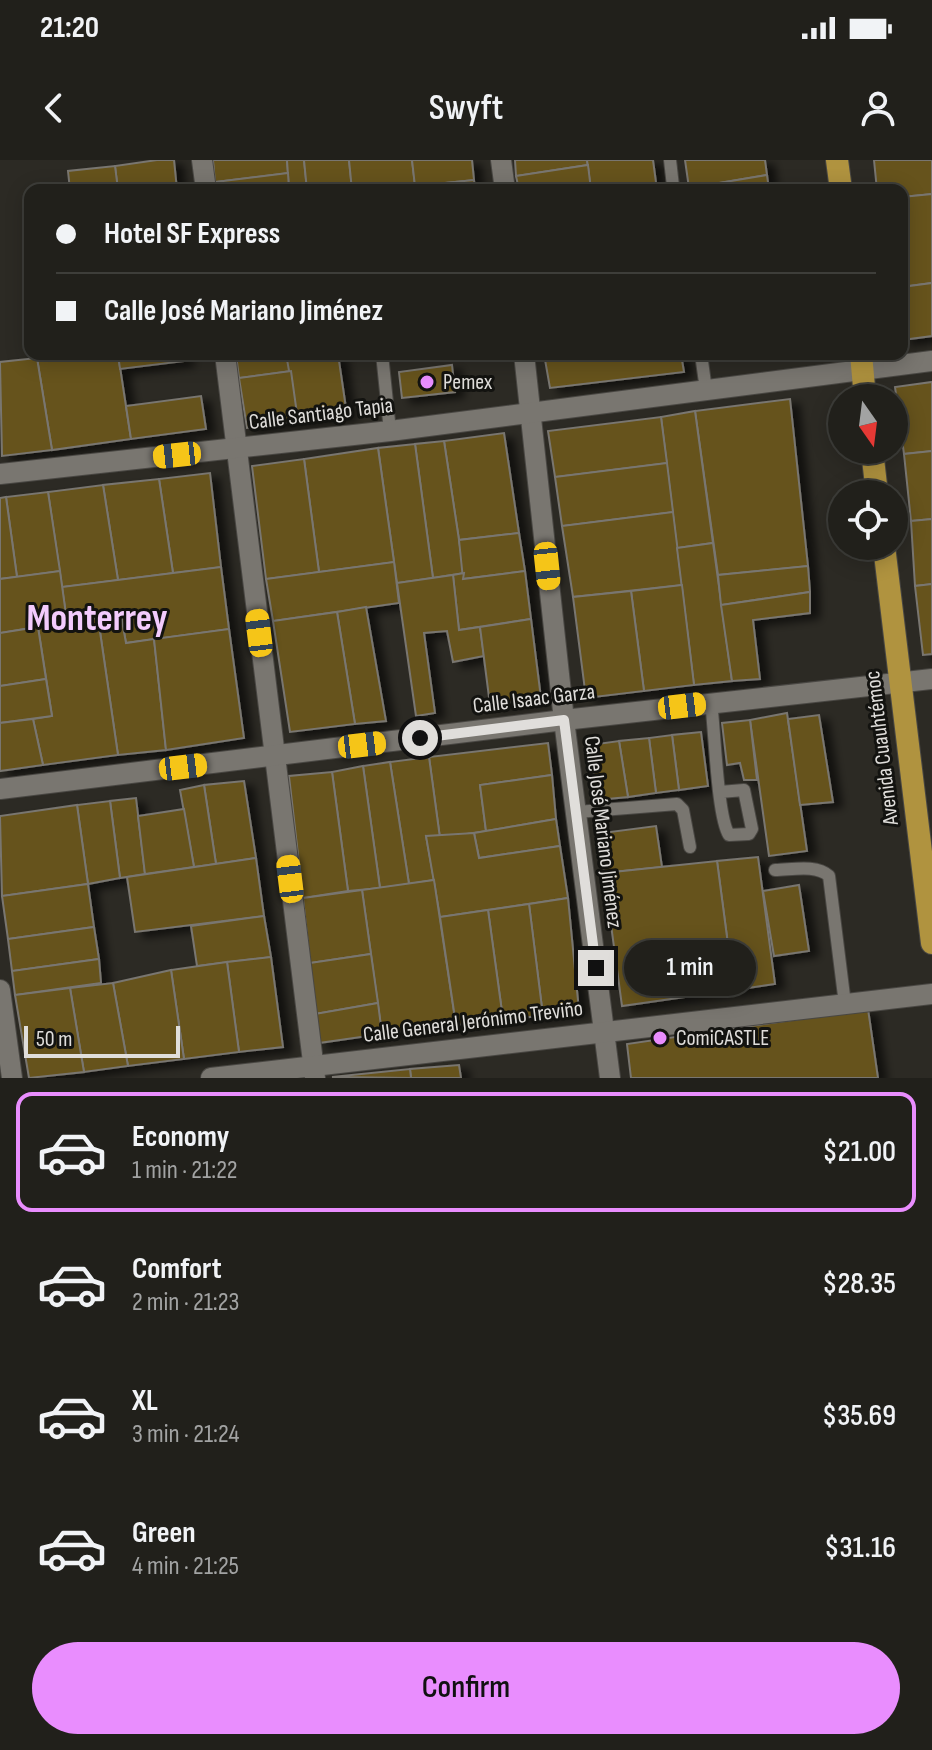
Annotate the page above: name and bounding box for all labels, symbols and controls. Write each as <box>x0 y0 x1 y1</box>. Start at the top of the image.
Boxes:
text: 21:20 <box>40 10 99 46</box>
icon: back <box>32 86 76 130</box>
icon: person <box>856 86 900 130</box>
text: Swyft <box>429 87 503 130</box>
text: Hotel SF Express <box>104 216 280 252</box>
text: Calle José Mariano Jiménez <box>104 293 383 329</box>
place label: Pemex <box>443 369 493 396</box>
marker: Pemex <box>418 373 436 391</box>
north arrow <box>828 384 908 464</box>
map controls <box>828 384 908 560</box>
street label: Calle Santiago Tapia <box>247 392 395 436</box>
car <box>152 441 202 469</box>
button: locate <box>828 480 908 560</box>
car <box>533 541 561 591</box>
district label: Monterrey <box>26 596 168 641</box>
car <box>244 608 274 658</box>
street label: Avenida Cuauhtémoc <box>859 669 905 828</box>
street label: Calle Isaac Garza <box>471 678 597 720</box>
car <box>657 691 707 721</box>
route start <box>402 720 438 756</box>
car <box>337 730 387 760</box>
street label: Calle José Mariano Jiménez <box>578 734 628 930</box>
car <box>158 752 208 782</box>
car <box>275 854 305 904</box>
callout: 1 min <box>624 940 756 996</box>
route end <box>578 950 614 986</box>
text: 1 min <box>666 952 714 983</box>
street label: Calle General Jerónimo Treviño <box>362 995 584 1049</box>
scale bar <box>24 1022 180 1058</box>
place label: ComiCASTLE <box>676 1025 769 1052</box>
text: 50 m <box>36 1026 72 1053</box>
marker: ComiCASTLE <box>651 1029 669 1047</box>
icon: car <box>36 1116 108 1188</box>
text: Economy <box>132 1119 229 1155</box>
text: $21.00 <box>823 1134 896 1170</box>
text: 1 min · 21:22 <box>132 1155 238 1186</box>
icon: car <box>36 1248 108 1320</box>
text: Comfort <box>132 1251 222 1287</box>
text: $28.35 <box>822 1266 896 1302</box>
text: 2 min · 21:23 <box>132 1287 239 1318</box>
icon: car <box>36 1380 108 1452</box>
text: XL <box>132 1383 158 1419</box>
text: $35.69 <box>822 1398 896 1434</box>
text: 3 min · 21:24 <box>132 1419 239 1450</box>
icon: car <box>36 1512 108 1584</box>
text: Green <box>132 1515 196 1551</box>
text: $31.16 <box>824 1530 896 1566</box>
text: 4 min · 21:25 <box>132 1551 239 1582</box>
button: Confirm <box>32 1642 900 1734</box>

